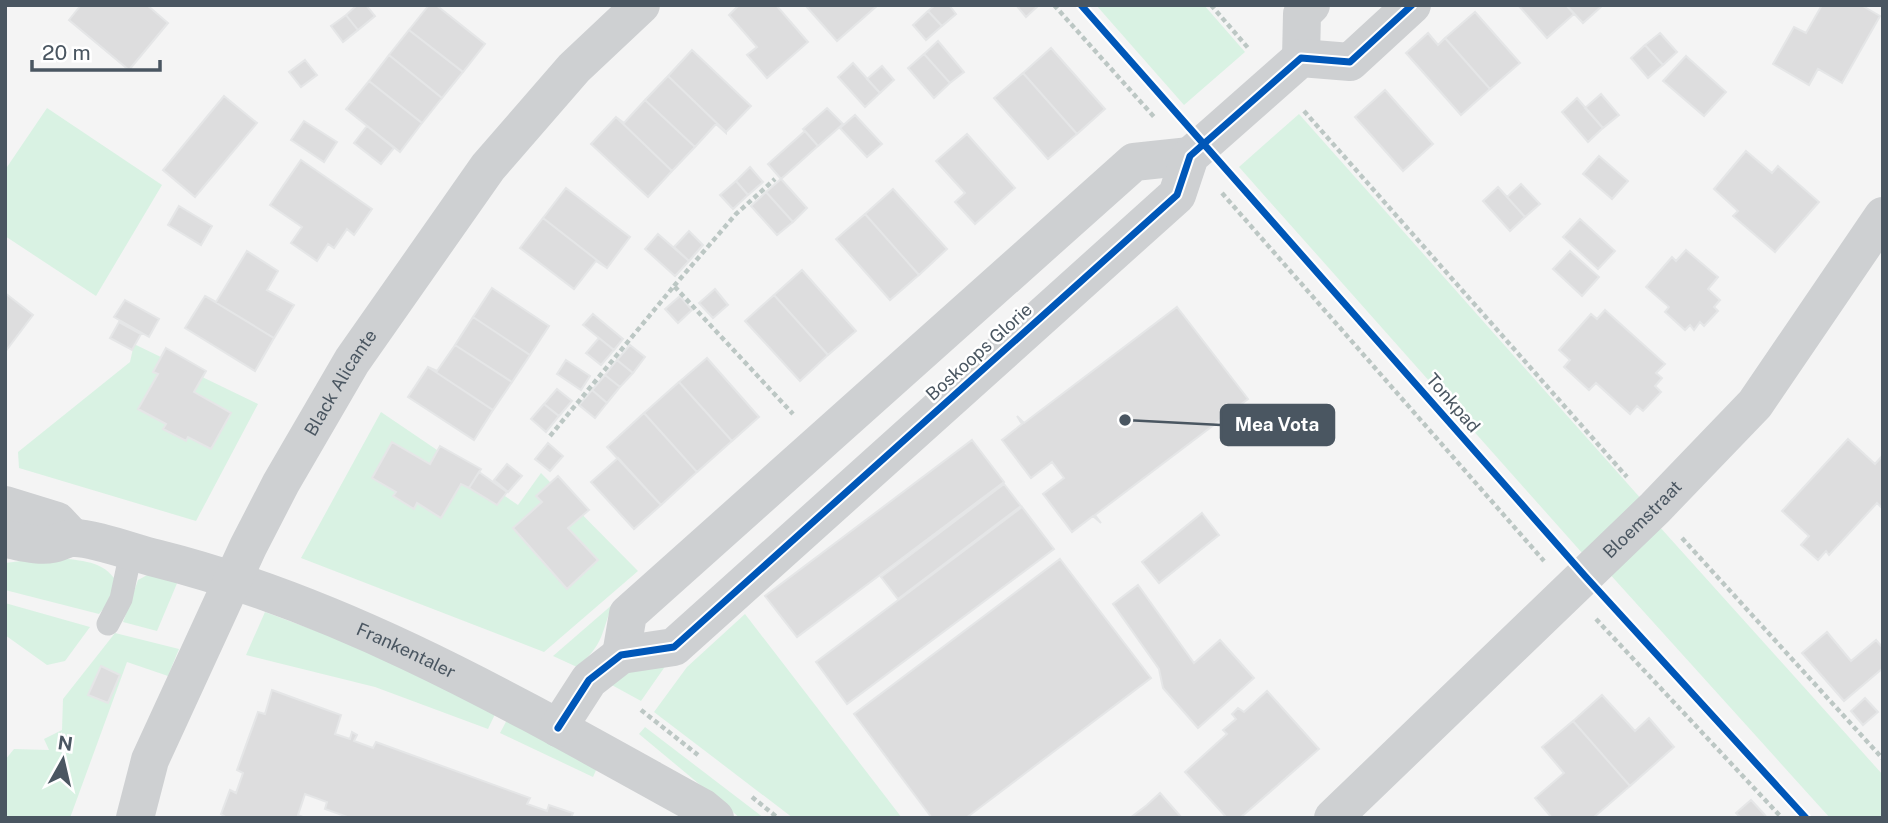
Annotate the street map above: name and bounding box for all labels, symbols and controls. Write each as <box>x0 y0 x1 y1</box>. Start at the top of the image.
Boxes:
scale bar <box>32 28 159 72</box>
text: 20 m <box>42 40 91 65</box>
street label: Boskoops Glorie <box>921 298 1036 405</box>
street label: Black Alicante <box>300 325 381 439</box>
street label: Tonkpad <box>1422 369 1485 437</box>
callout: Mea Vota <box>1221 405 1334 445</box>
text: Mea Vota <box>1235 413 1319 435</box>
street label: Bloemstraat <box>1598 476 1686 562</box>
street label: Frankentaler <box>353 618 459 683</box>
north arrow <box>28 725 98 795</box>
text: N <box>56 731 74 755</box>

